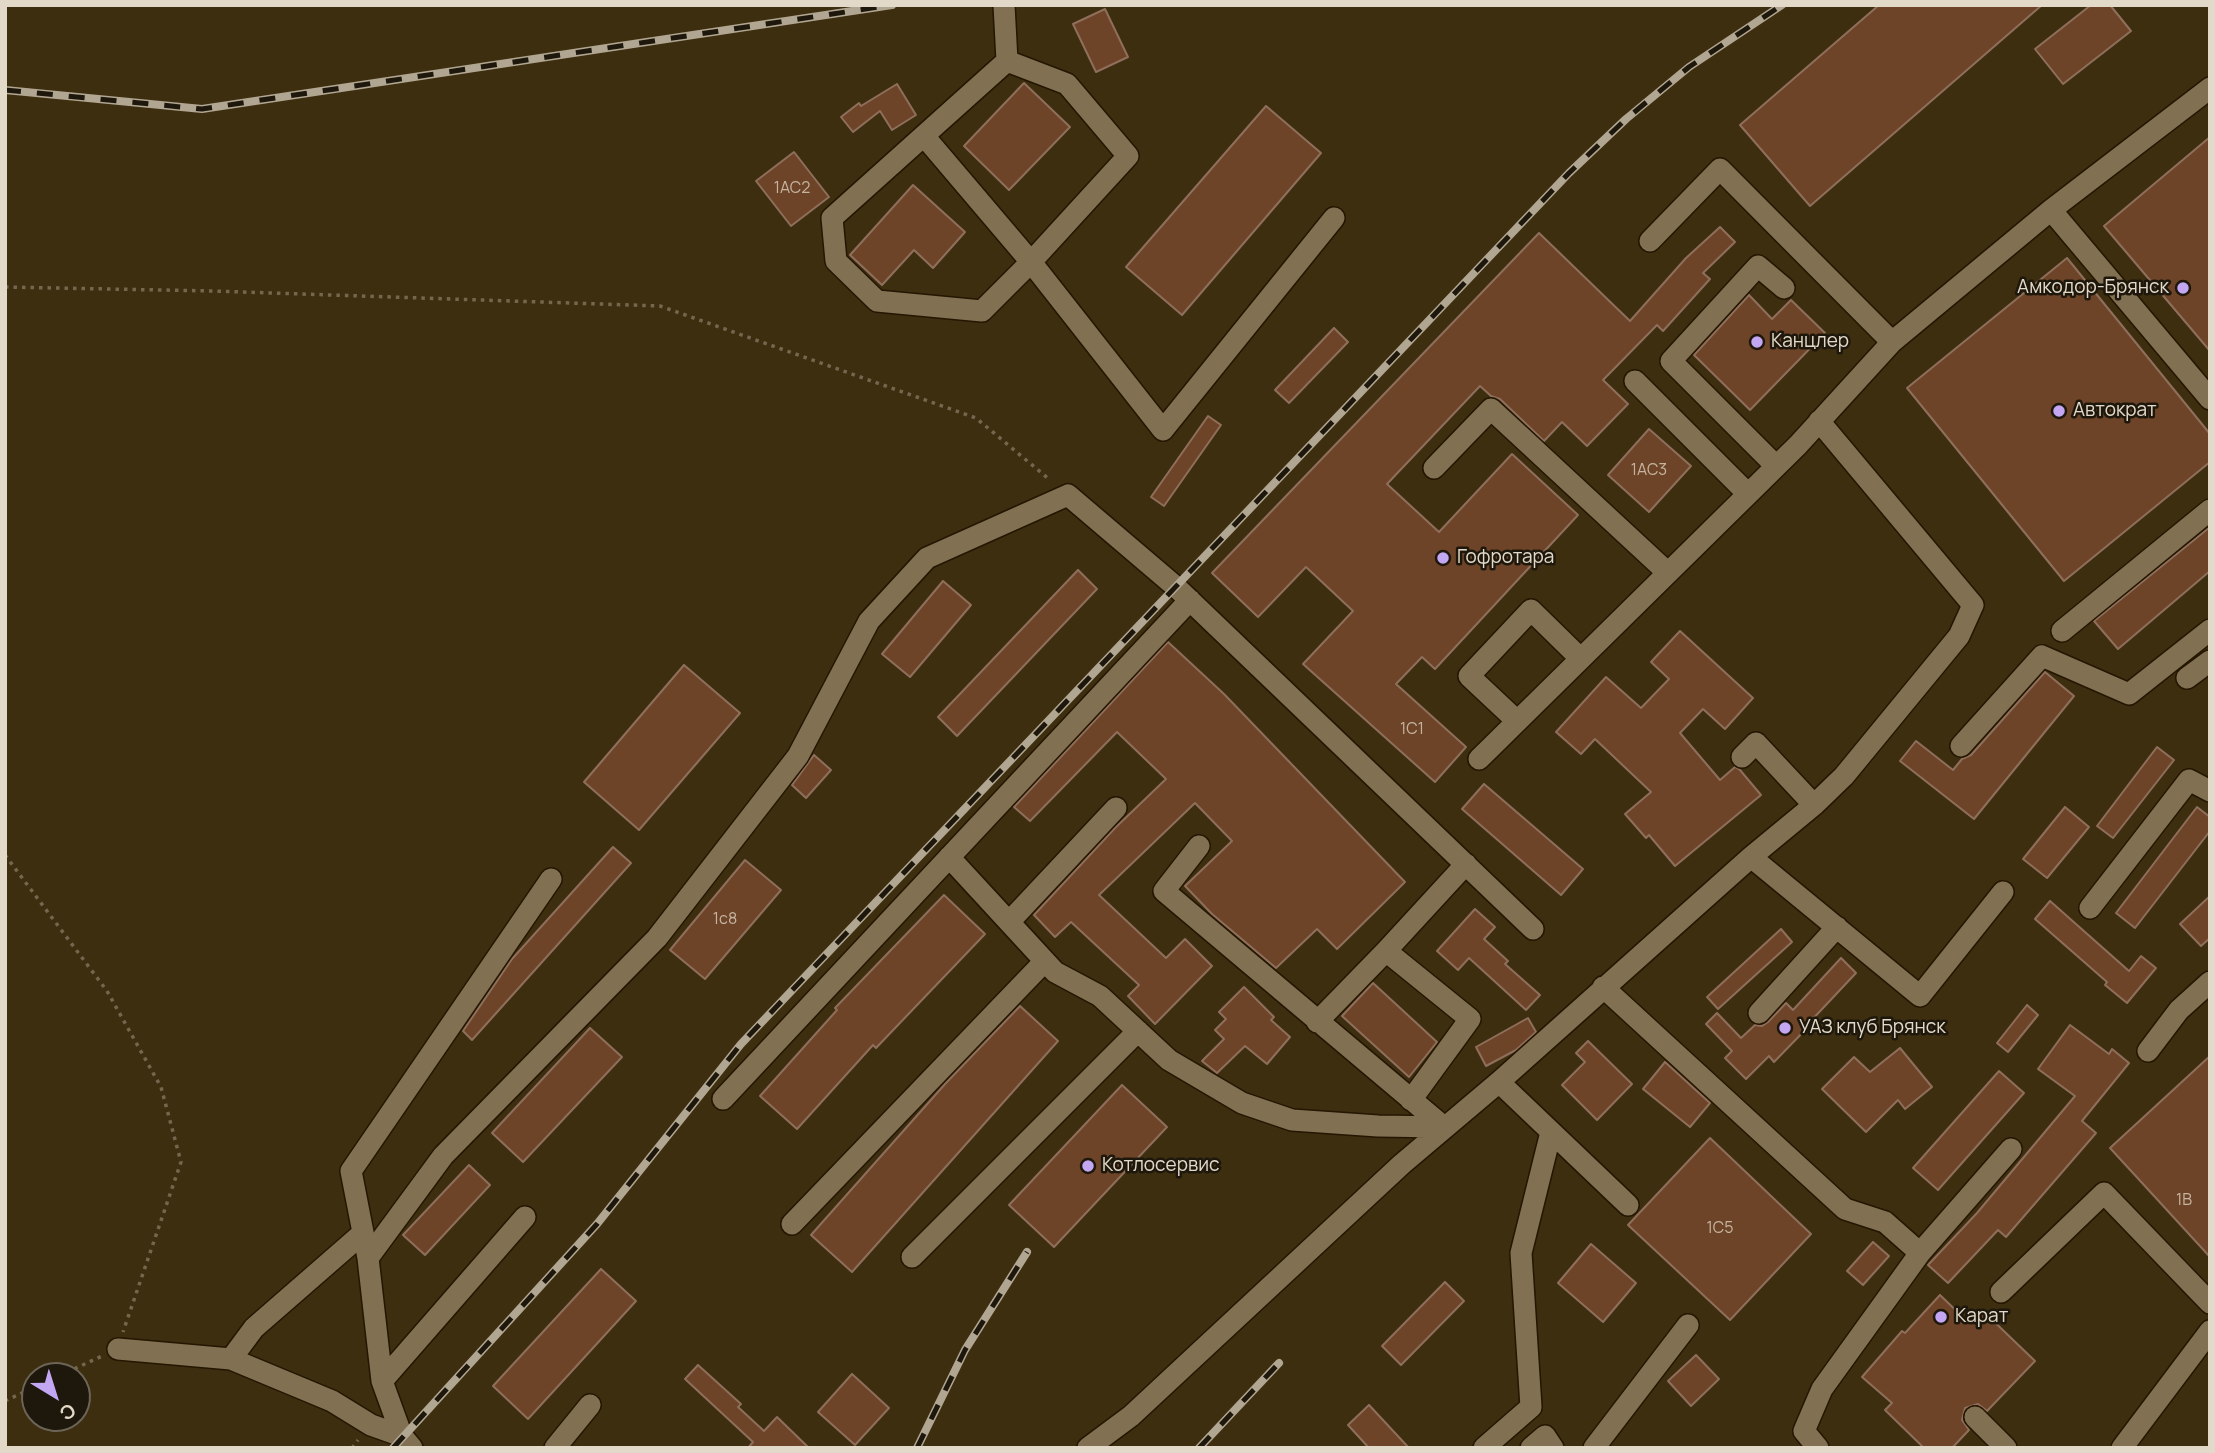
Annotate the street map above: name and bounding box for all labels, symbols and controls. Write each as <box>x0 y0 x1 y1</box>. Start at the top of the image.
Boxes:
house number: 1АС2 <box>774 179 810 199</box>
place label: Амкодор-Брянск <box>2017 277 2169 299</box>
marker: Амкодор-Брянск <box>2175 280 2191 296</box>
place label: Канцлер <box>1771 331 1849 353</box>
marker: Канцлер <box>1749 334 1765 350</box>
place label: Автократ <box>2073 400 2157 422</box>
marker: Автократ <box>2051 403 2067 419</box>
house number: 1АС3 <box>1631 461 1667 481</box>
place label: Гофротара <box>1457 547 1554 569</box>
marker: Гофротара <box>1435 550 1451 566</box>
house number: 1С1 <box>1400 720 1424 740</box>
house number: 1с8 <box>713 910 737 930</box>
place label: УАЗ клуб Брянск <box>1799 1017 1946 1039</box>
marker: УАЗ клуб Брянск <box>1777 1020 1793 1036</box>
place label: Котлосервис <box>1102 1155 1219 1177</box>
marker: Котлосервис <box>1080 1158 1096 1174</box>
house number: 1В <box>2176 1191 2192 1211</box>
house number: 1С5 <box>1707 1219 1733 1239</box>
place label: Карат <box>1955 1306 2008 1328</box>
marker: Карат <box>1933 1309 1949 1325</box>
north arrow <box>21 1362 91 1432</box>
text: С <box>54 1397 81 1427</box>

